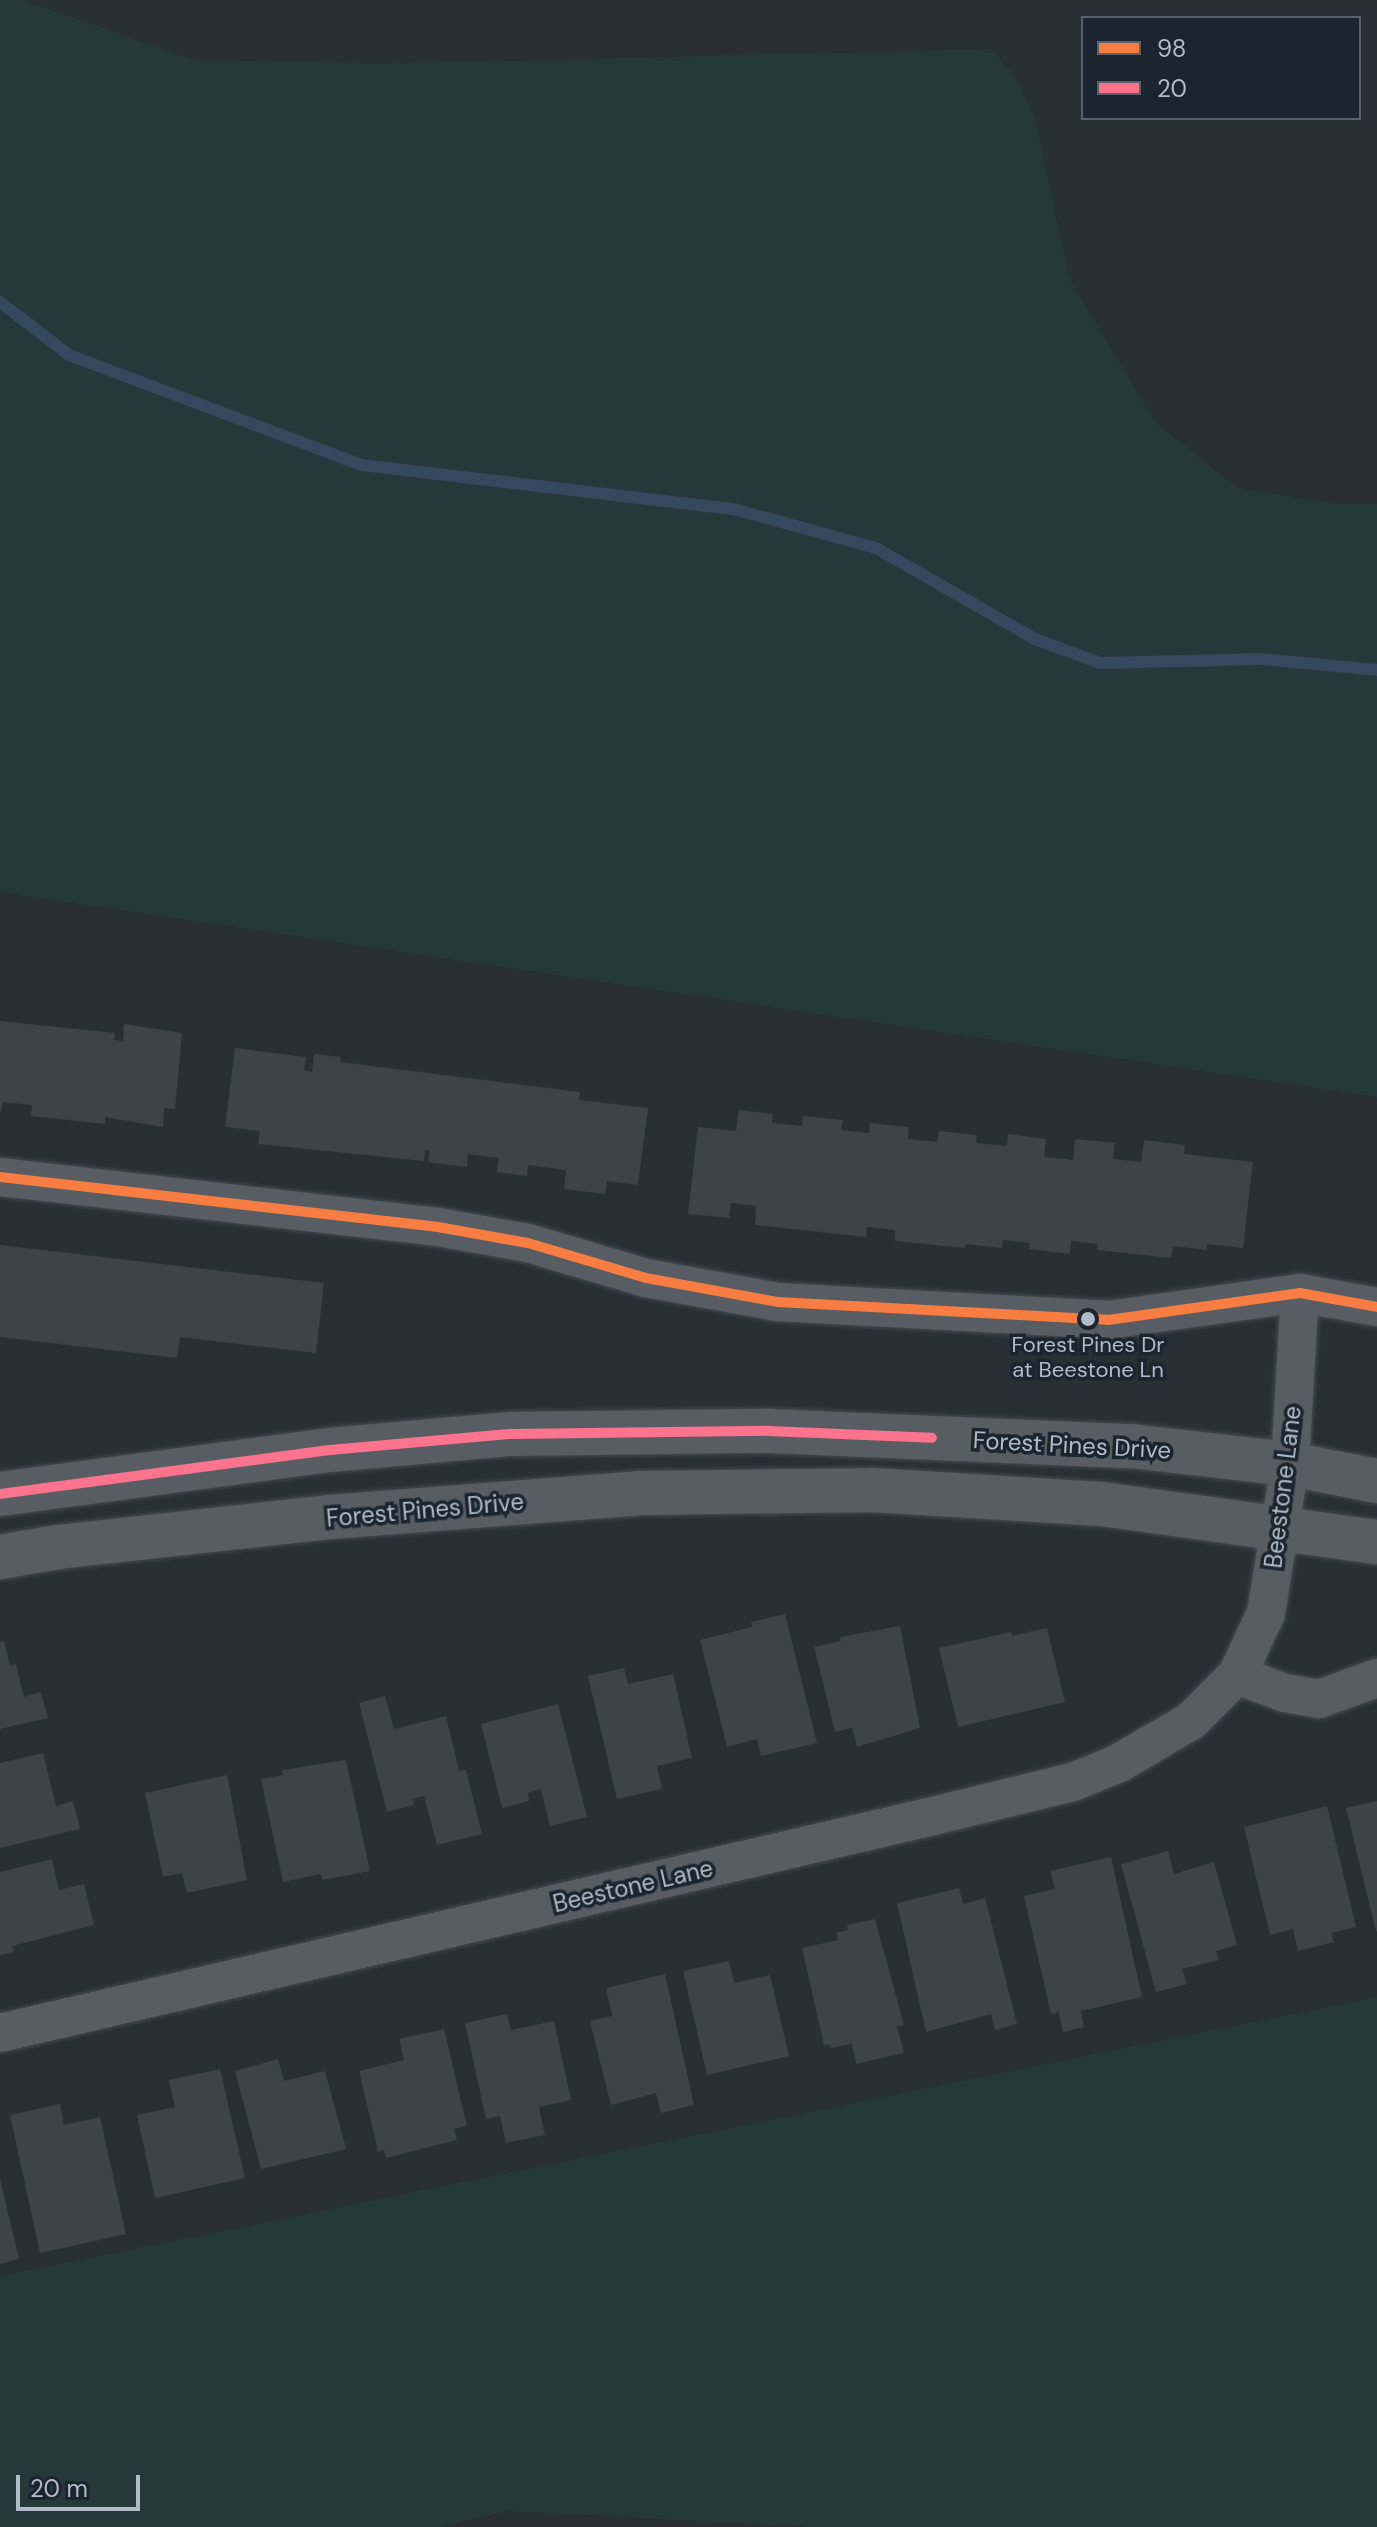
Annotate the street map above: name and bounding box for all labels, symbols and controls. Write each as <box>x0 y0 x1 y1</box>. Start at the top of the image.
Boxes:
legend <box>1081 16 1361 120</box>
text: 98 <box>1157 33 1186 64</box>
text: 20 <box>1157 73 1187 104</box>
marker: Forest Pines Dr at Beestone Ln <box>1080 1311 1096 1327</box>
place label: Forest Pines Dr at Beestone Ln <box>1012 1331 1164 1382</box>
street label: Beestone Lane <box>1259 1404 1307 1570</box>
street label: Forest Pines Drive <box>972 1425 1172 1465</box>
street label: Forest Pines Drive <box>325 1487 525 1533</box>
street label: Beestone Lane <box>550 1854 716 1918</box>
scale bar <box>20 2459 144 2509</box>
text: 20 m <box>30 2473 88 2504</box>

